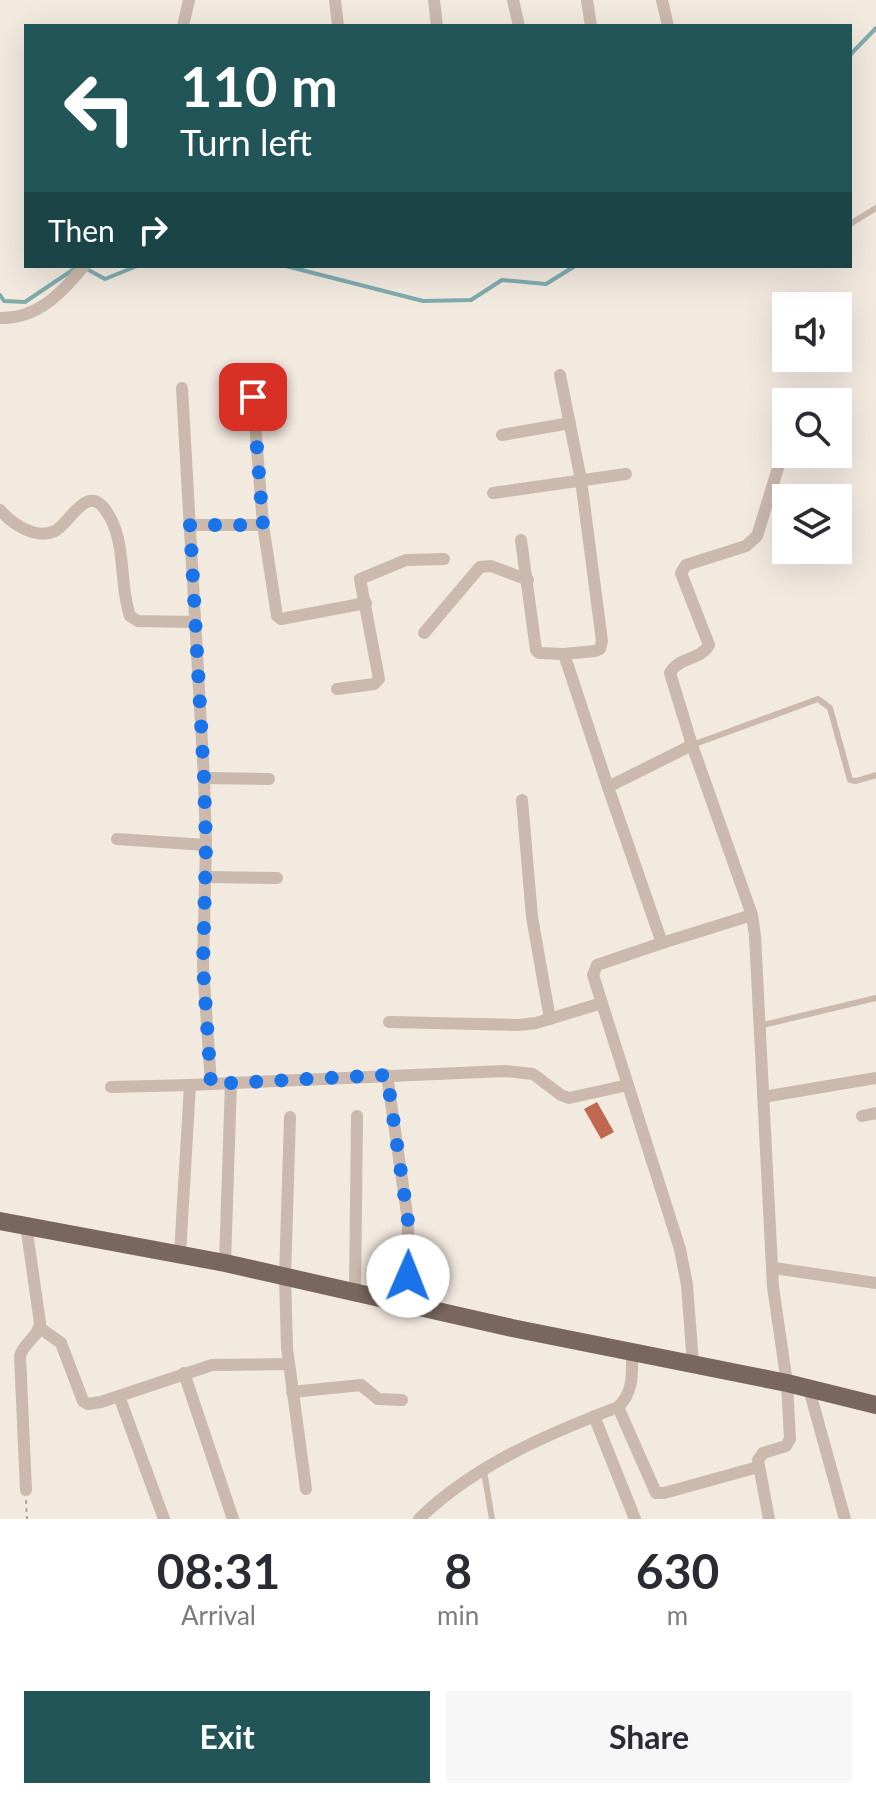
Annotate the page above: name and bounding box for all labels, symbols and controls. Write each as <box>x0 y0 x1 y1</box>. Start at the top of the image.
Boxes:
text: 110 m <box>180 52 338 119</box>
icon: left <box>48 56 152 160</box>
text: Turn left <box>180 120 312 164</box>
icon: right <box>131 208 175 252</box>
text: Then <box>48 212 115 248</box>
map controls <box>772 292 852 564</box>
button: sound <box>772 292 852 372</box>
pin <box>219 363 287 431</box>
icon: arrive <box>231 375 275 419</box>
button: search <box>772 388 852 468</box>
button: layers <box>772 484 852 564</box>
position arrow <box>366 1234 450 1318</box>
text: 08:31 <box>157 1542 280 1599</box>
text: 8 <box>444 1542 472 1599</box>
text: 630 <box>636 1542 719 1599</box>
text: Arrival <box>181 1599 256 1631</box>
text: min <box>437 1599 479 1631</box>
text: m <box>667 1599 688 1631</box>
button: Exit <box>24 1691 430 1783</box>
button: Share <box>446 1691 852 1783</box>

